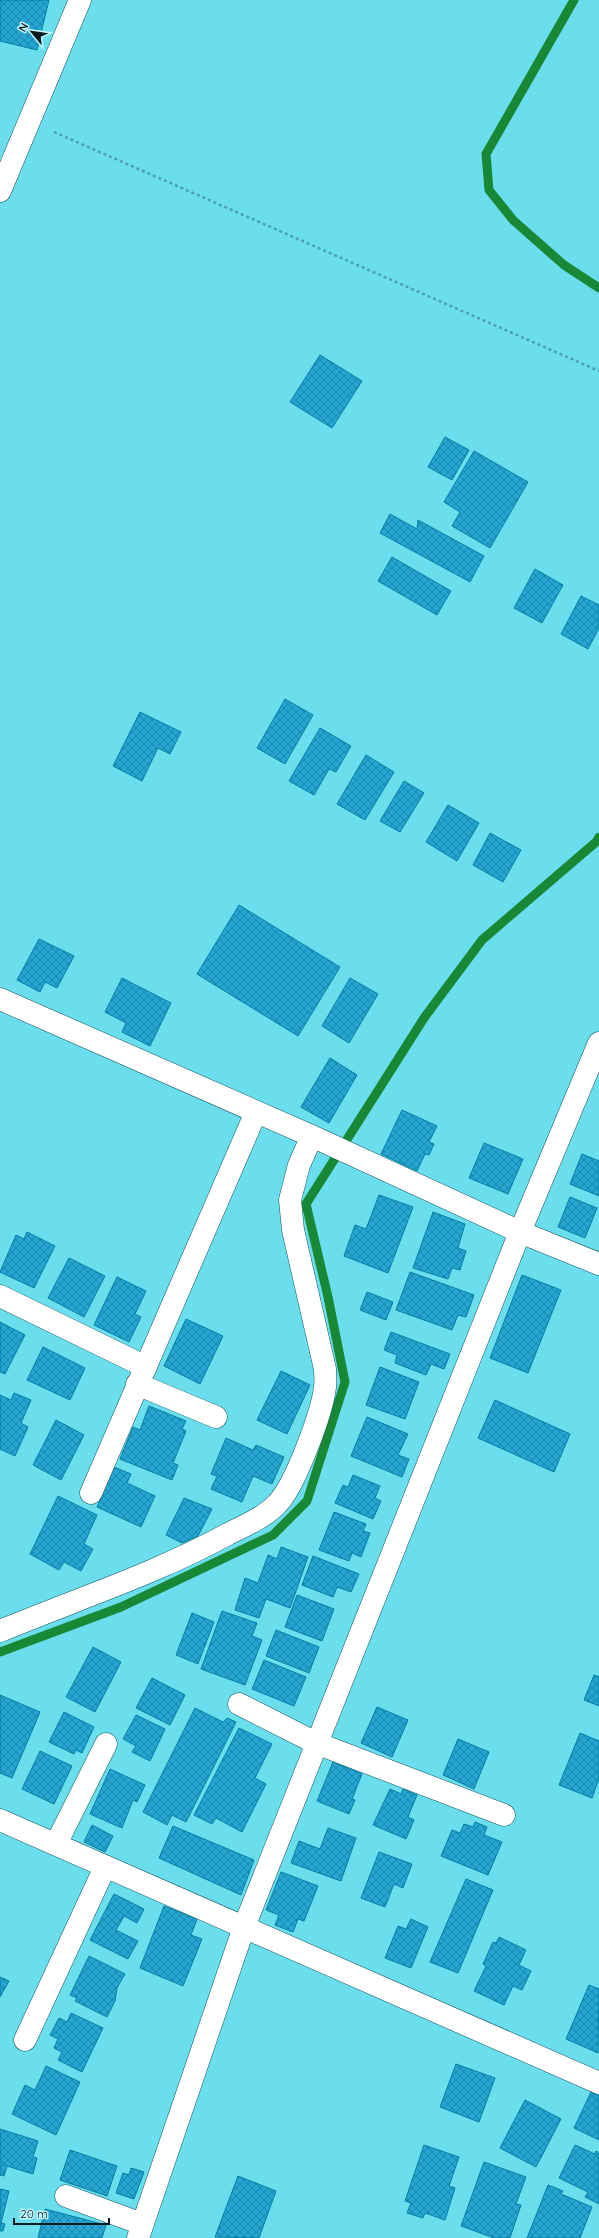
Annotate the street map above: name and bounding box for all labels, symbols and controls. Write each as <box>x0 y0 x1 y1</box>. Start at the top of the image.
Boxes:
north arrow <box>12 12 52 52</box>
text: N <box>15 20 31 34</box>
scale bar <box>14 2200 109 2226</box>
text: 20 m <box>20 2206 48 2221</box>

